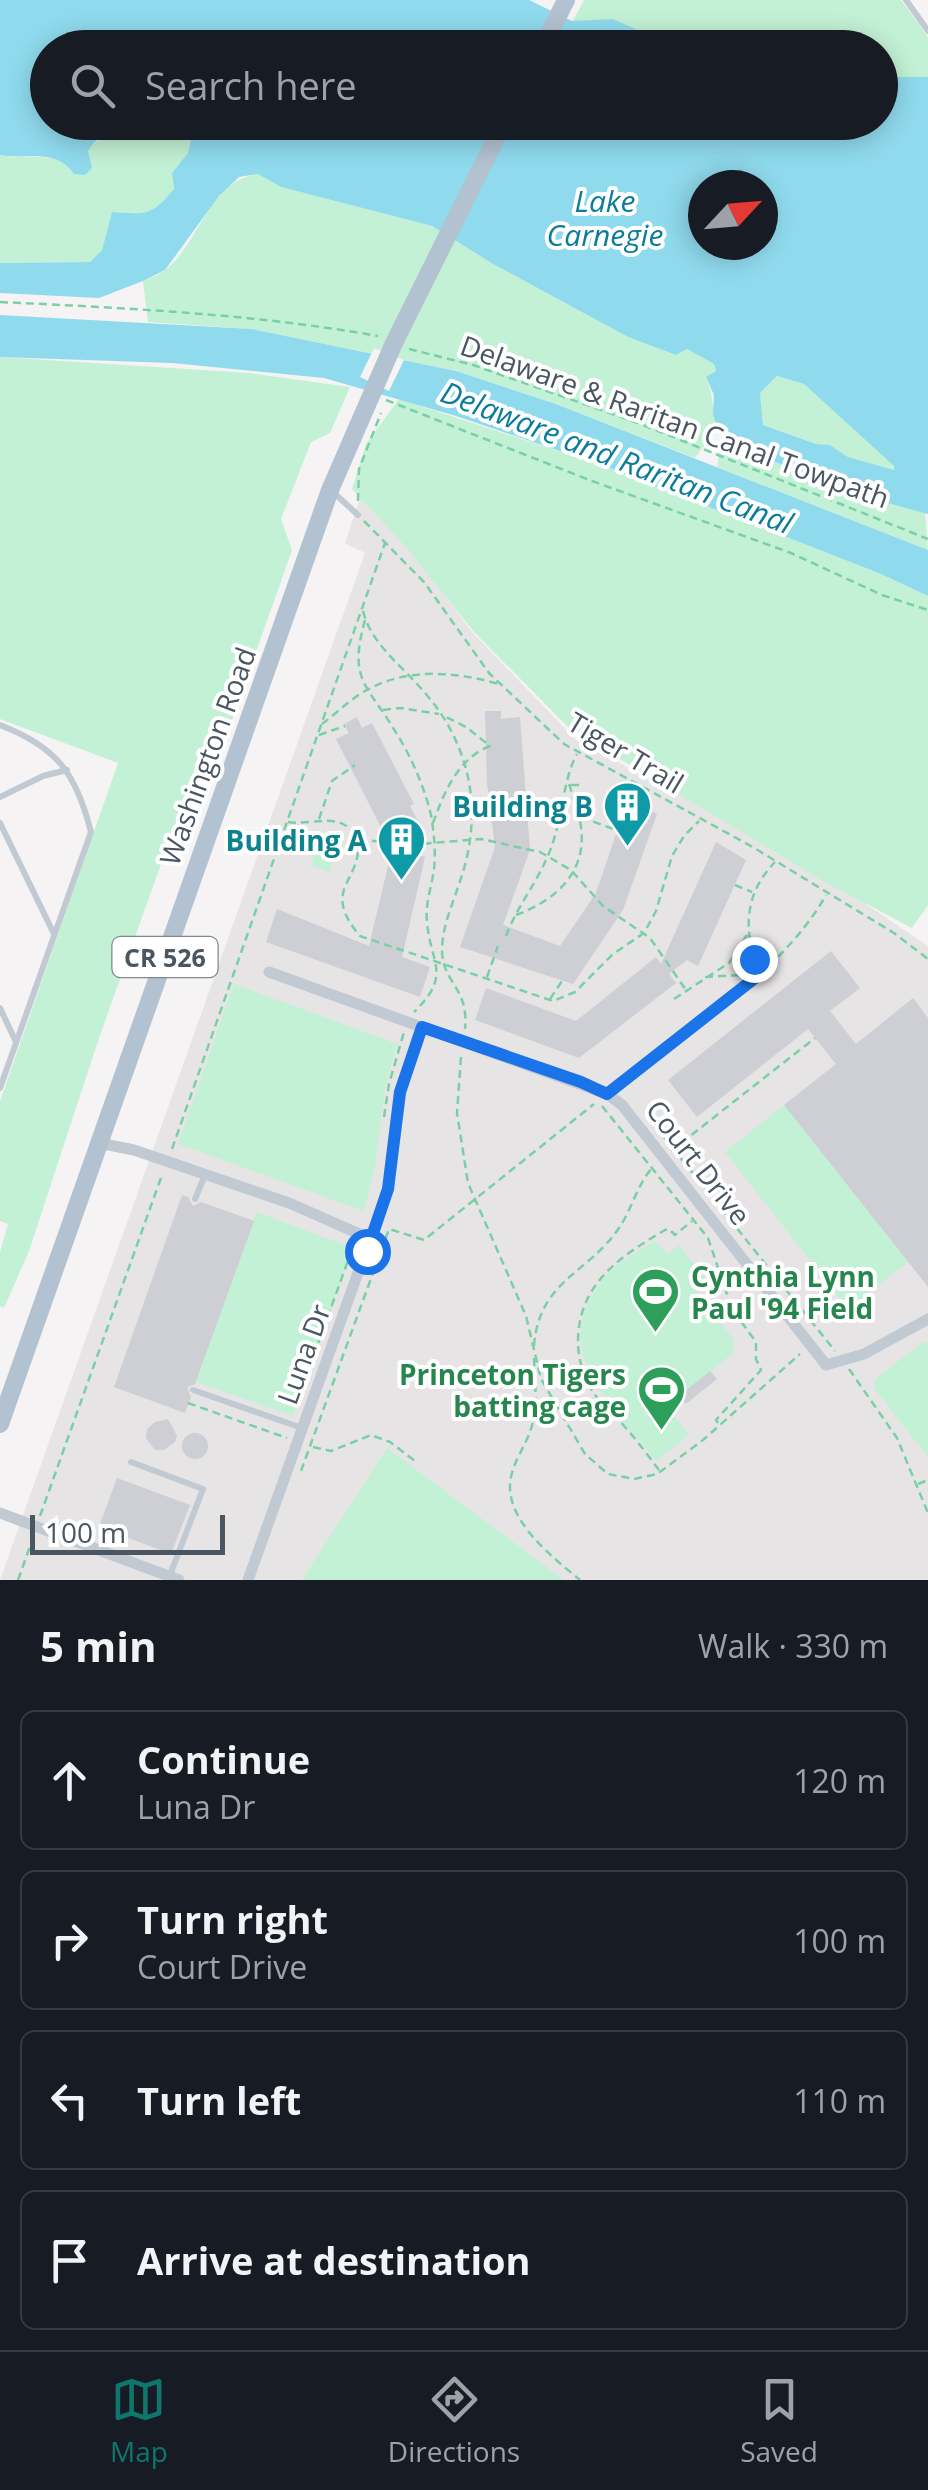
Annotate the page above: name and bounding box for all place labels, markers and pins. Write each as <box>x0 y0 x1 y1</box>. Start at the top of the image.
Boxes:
building icon: Building B <box>602 780 654 848</box>
place label: Building B <box>452 787 593 825</box>
building icon: Building A <box>376 814 428 882</box>
place label: Building A <box>226 821 368 859</box>
place label: Cynthia Lynn Paul '94 Field <box>691 1257 875 1327</box>
sports icon: Cynthia Lynn Paul '94 Field <box>630 1266 682 1334</box>
place label: Princeton Tigers batting cage <box>399 1355 626 1425</box>
sports icon: Princeton Tigers batting cage <box>635 1364 687 1432</box>

